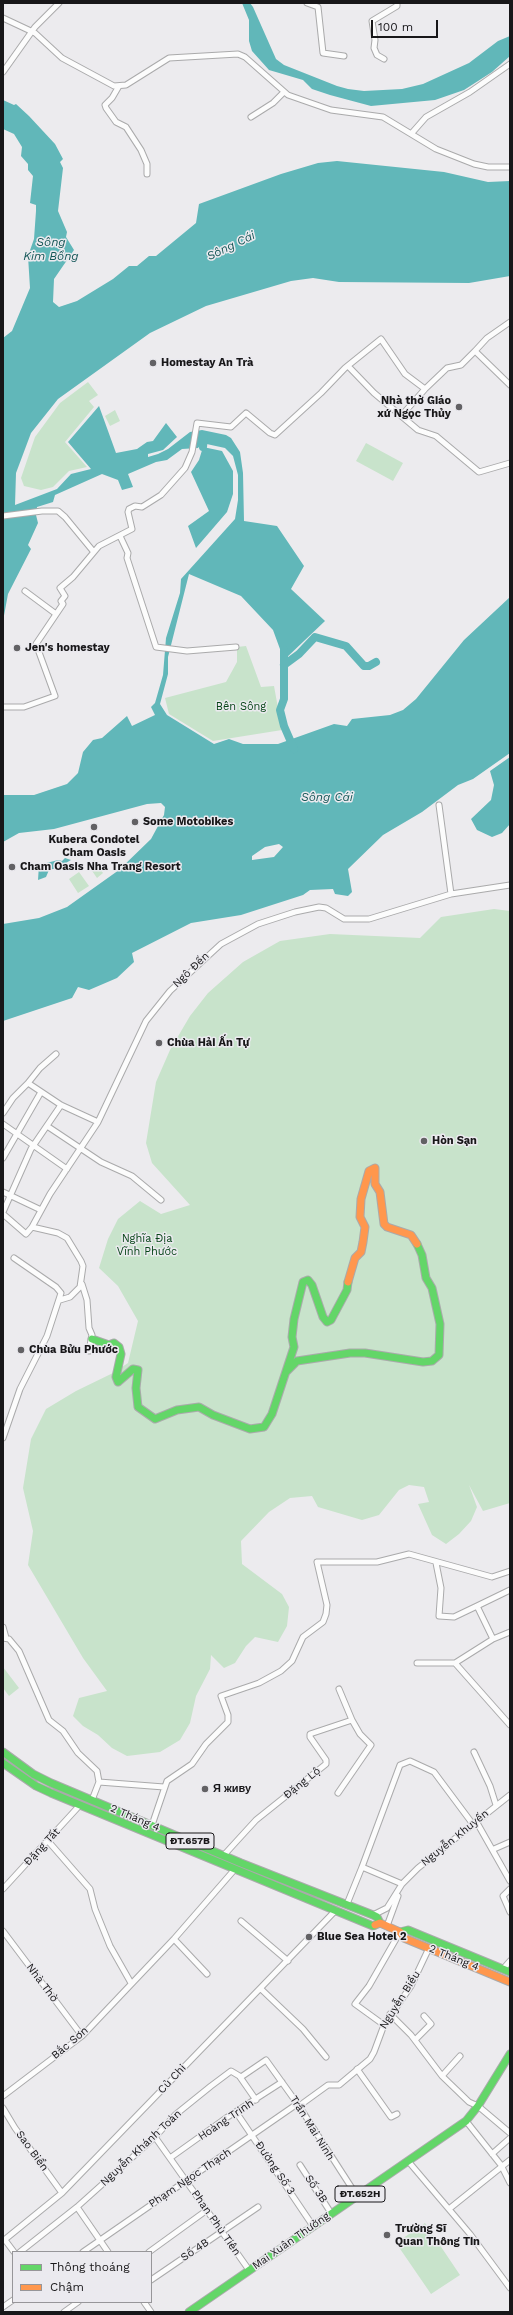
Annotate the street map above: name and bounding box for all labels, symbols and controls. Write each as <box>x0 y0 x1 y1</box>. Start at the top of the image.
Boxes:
scale bar <box>373 12 440 38</box>
text: 100 m <box>378 20 413 34</box>
water label: Sông Cái <box>205 228 257 264</box>
water label: Sông Kim Bồng <box>23 235 79 263</box>
place label: Homestay An Trà <box>161 356 253 370</box>
marker: Homestay An Trà <box>148 358 158 368</box>
place label: Nhà thờ Giáo xứ Ngọc Thủy <box>377 394 451 420</box>
marker: Nhà thờ Giáo xứ Ngọc Thủy <box>454 402 464 412</box>
place label: Jen's homestay <box>25 641 110 655</box>
marker: Jen's homestay <box>12 643 22 653</box>
park label: Bên Sông <box>216 700 266 714</box>
water label: Sông Cái <box>301 790 353 804</box>
place label: Some Motobikes <box>143 815 233 829</box>
marker: Some Motobikes <box>130 817 140 827</box>
marker: Kubera Condotel Cham Oasis <box>89 822 99 832</box>
place label: Kubera Condotel Cham Oasis <box>49 833 139 859</box>
place label: Cham Oasis Nha Trang Resort <box>20 860 180 874</box>
marker: Cham Oasis Nha Trang Resort <box>7 862 17 872</box>
street label: Ngô Đến <box>170 949 212 991</box>
place label: Chùa Hải Ấn Tự <box>167 1036 249 1050</box>
marker: Chùa Hải Ấn Tự <box>154 1038 164 1048</box>
place label: Hòn Sạn <box>432 1134 477 1148</box>
marker: Hòn Sạn <box>419 1136 429 1146</box>
park label: Nghĩa Địa Vĩnh Phước <box>117 1232 177 1258</box>
place label: Chùa Bửu Phước <box>29 1343 118 1357</box>
marker: Chùa Bửu Phước <box>16 1345 26 1355</box>
street label: Đặng Lộ <box>281 1764 323 1802</box>
place label: Я живу <box>213 1782 251 1796</box>
marker: Я живу <box>200 1784 210 1794</box>
street label: 2 Tháng 4 <box>108 1802 162 1834</box>
street label: Nguyễn Khuyến <box>419 1807 491 1869</box>
street label: Đặng Tất <box>21 1825 63 1869</box>
road number: ĐT.657B <box>166 1833 214 1849</box>
place label: Blue Sea Hotel 2 <box>317 1930 407 1944</box>
marker: Blue Sea Hotel 2 <box>304 1932 314 1942</box>
street label: 2 Tháng 4 <box>427 1942 481 1974</box>
street label: Nhà Thờ <box>23 1961 61 2005</box>
street label: Nguyễn Biểu <box>377 1968 423 2032</box>
street label: Bắc Sơn <box>49 2024 91 2062</box>
street label: Củ Chi <box>155 2062 189 2096</box>
street label: Trần Mai Ninh <box>287 2093 337 2163</box>
street label: Hoàng Trinh <box>196 2097 256 2143</box>
street label: Nguyễn Khánh Toàn <box>98 2107 184 2189</box>
street label: Sao Biển <box>13 2128 51 2174</box>
street label: Đường Số 3 <box>252 2139 298 2197</box>
street label: Phạm Ngọc Thạch <box>146 2145 234 2211</box>
street label: Số 3B <box>302 2172 330 2206</box>
road number: ĐT.652H <box>335 2186 385 2202</box>
street label: Phan Phù Tiên <box>189 2188 243 2258</box>
street label: Mai Xuân Thưởng <box>250 2209 332 2273</box>
place label: Trường Sĩ Quan Thông Tin <box>395 2222 480 2248</box>
marker: Trường Sĩ Quan Thông Tin <box>382 2230 392 2240</box>
street label: Số 4B <box>178 2236 212 2264</box>
legend <box>12 2251 152 2303</box>
text: Thông thoáng <box>50 2260 130 2274</box>
text: Chậm <box>50 2280 84 2294</box>

